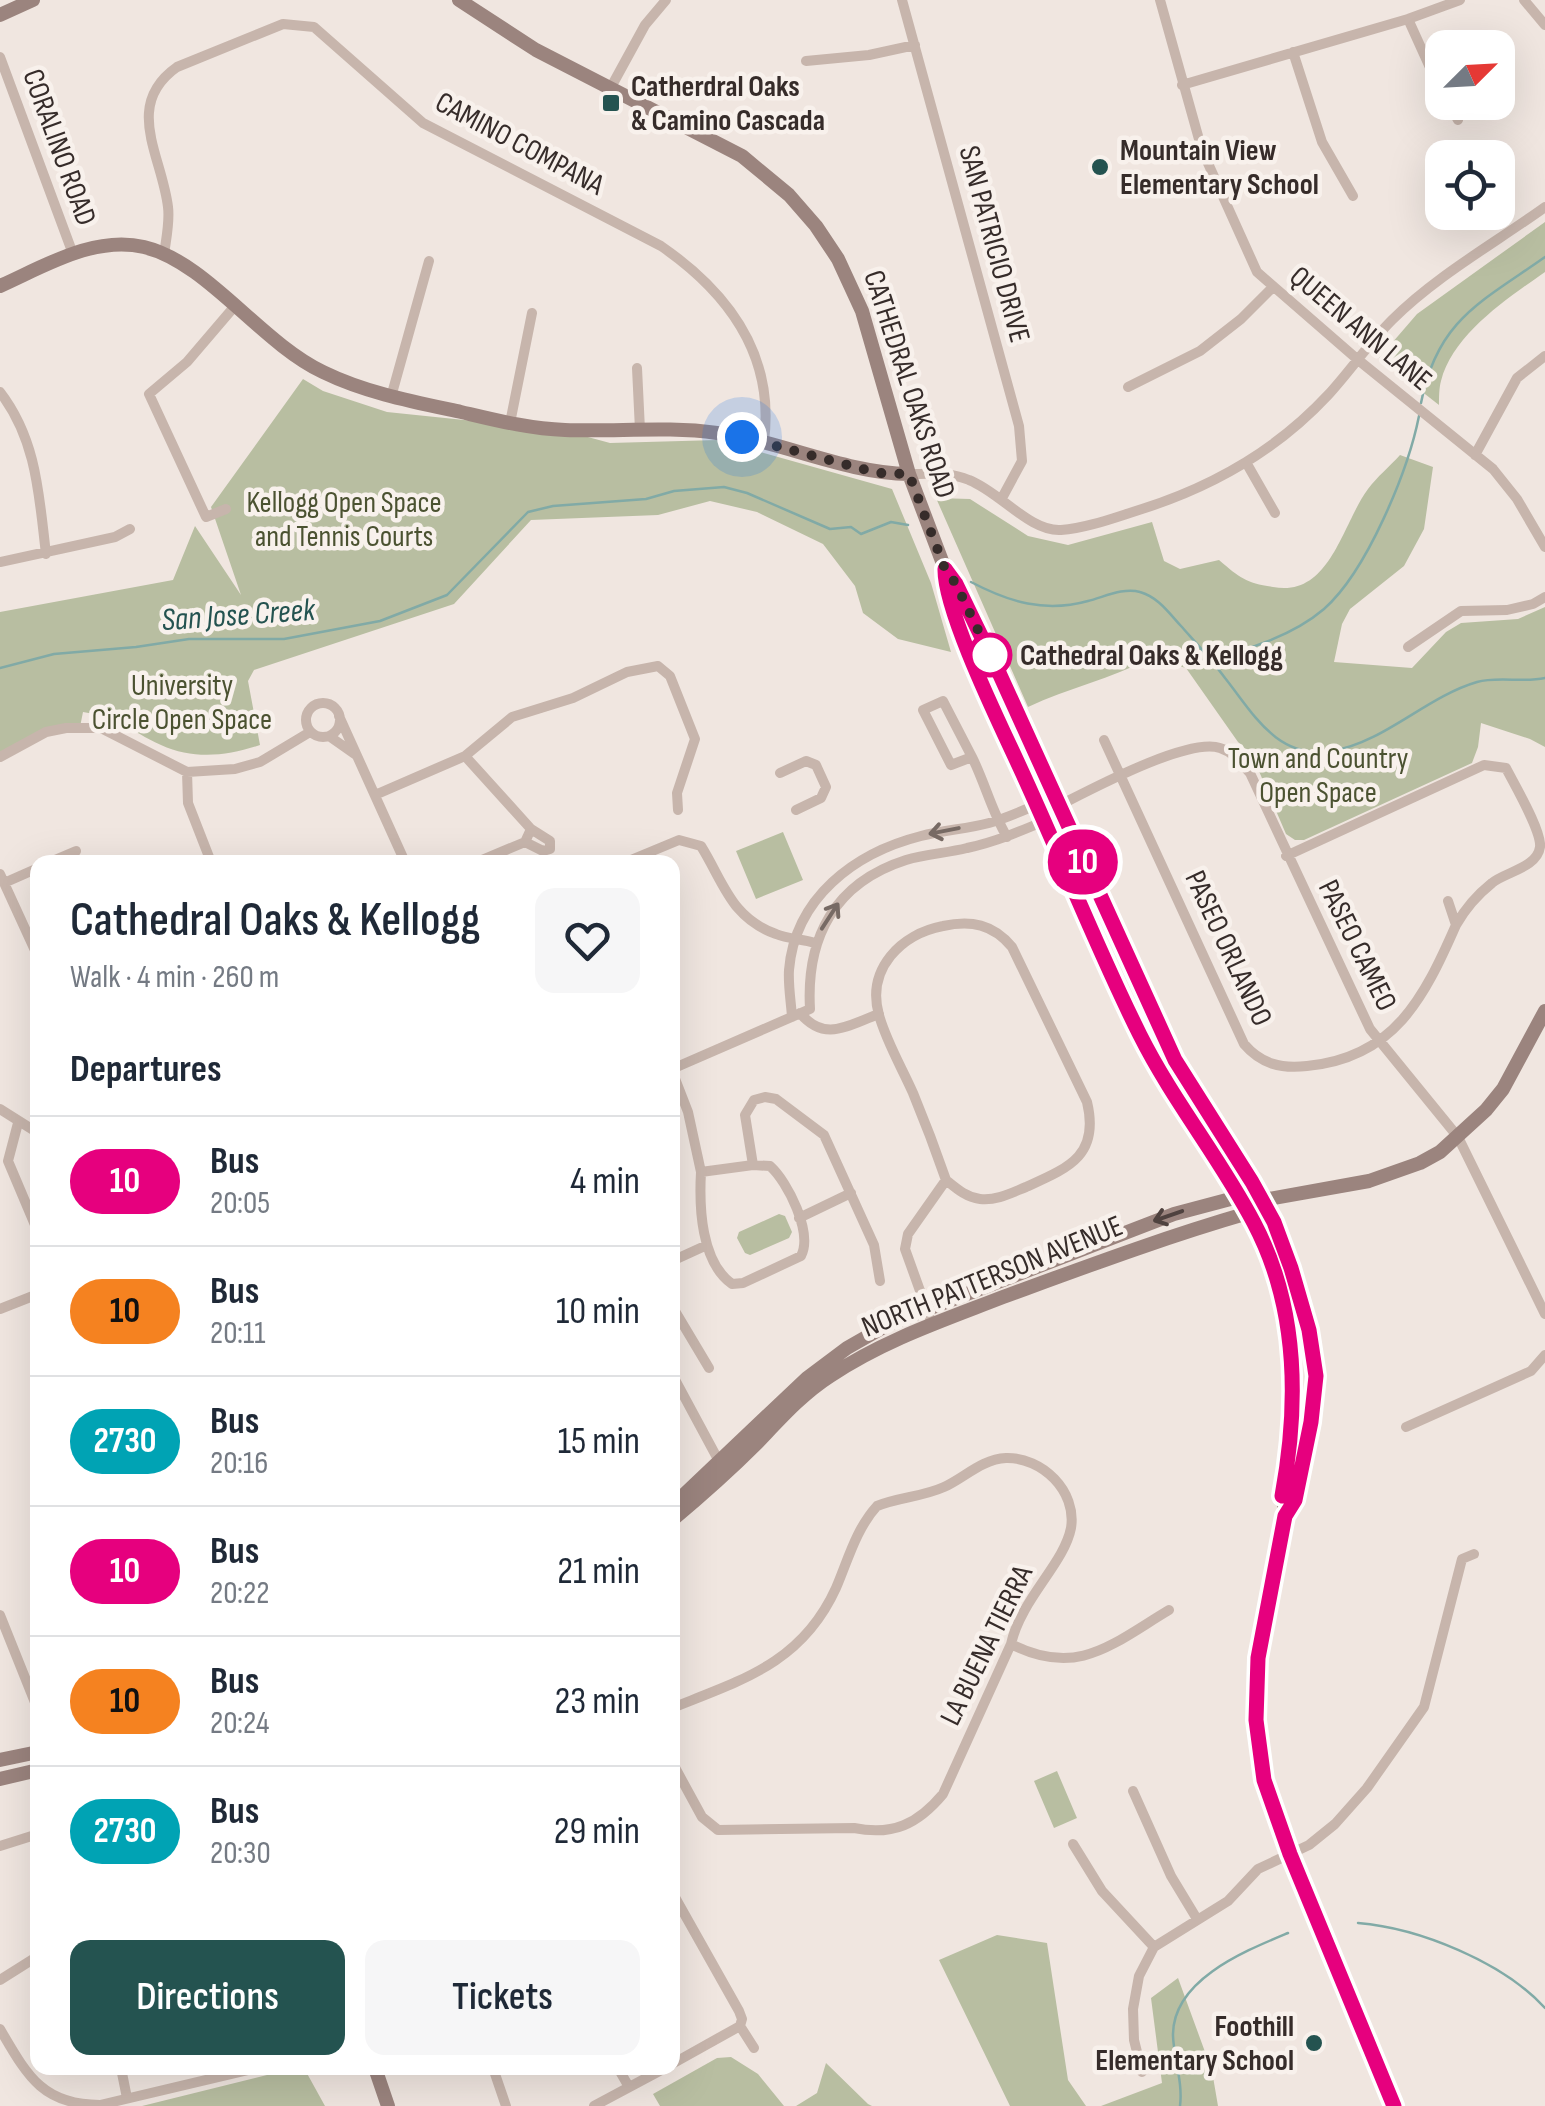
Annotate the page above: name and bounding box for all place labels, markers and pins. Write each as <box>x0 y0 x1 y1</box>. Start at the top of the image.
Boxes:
place label: Catherdral Oaks & Camino Cascada <box>631 69 825 139</box>
marker: Catherdral Oaks & Camino Cascada <box>600 92 622 114</box>
place label: Mountain View Elementary School <box>1120 133 1319 203</box>
marker: Mountain View Elementary School <box>1089 156 1111 178</box>
marker: Cathedral Oaks & Kellogg <box>969 634 1011 676</box>
place label: Cathedral Oaks & Kellogg <box>1020 638 1283 674</box>
place label: Foothill Elementary School <box>1095 2009 1294 2079</box>
marker: Foothill Elementary School <box>1303 2032 1325 2054</box>

